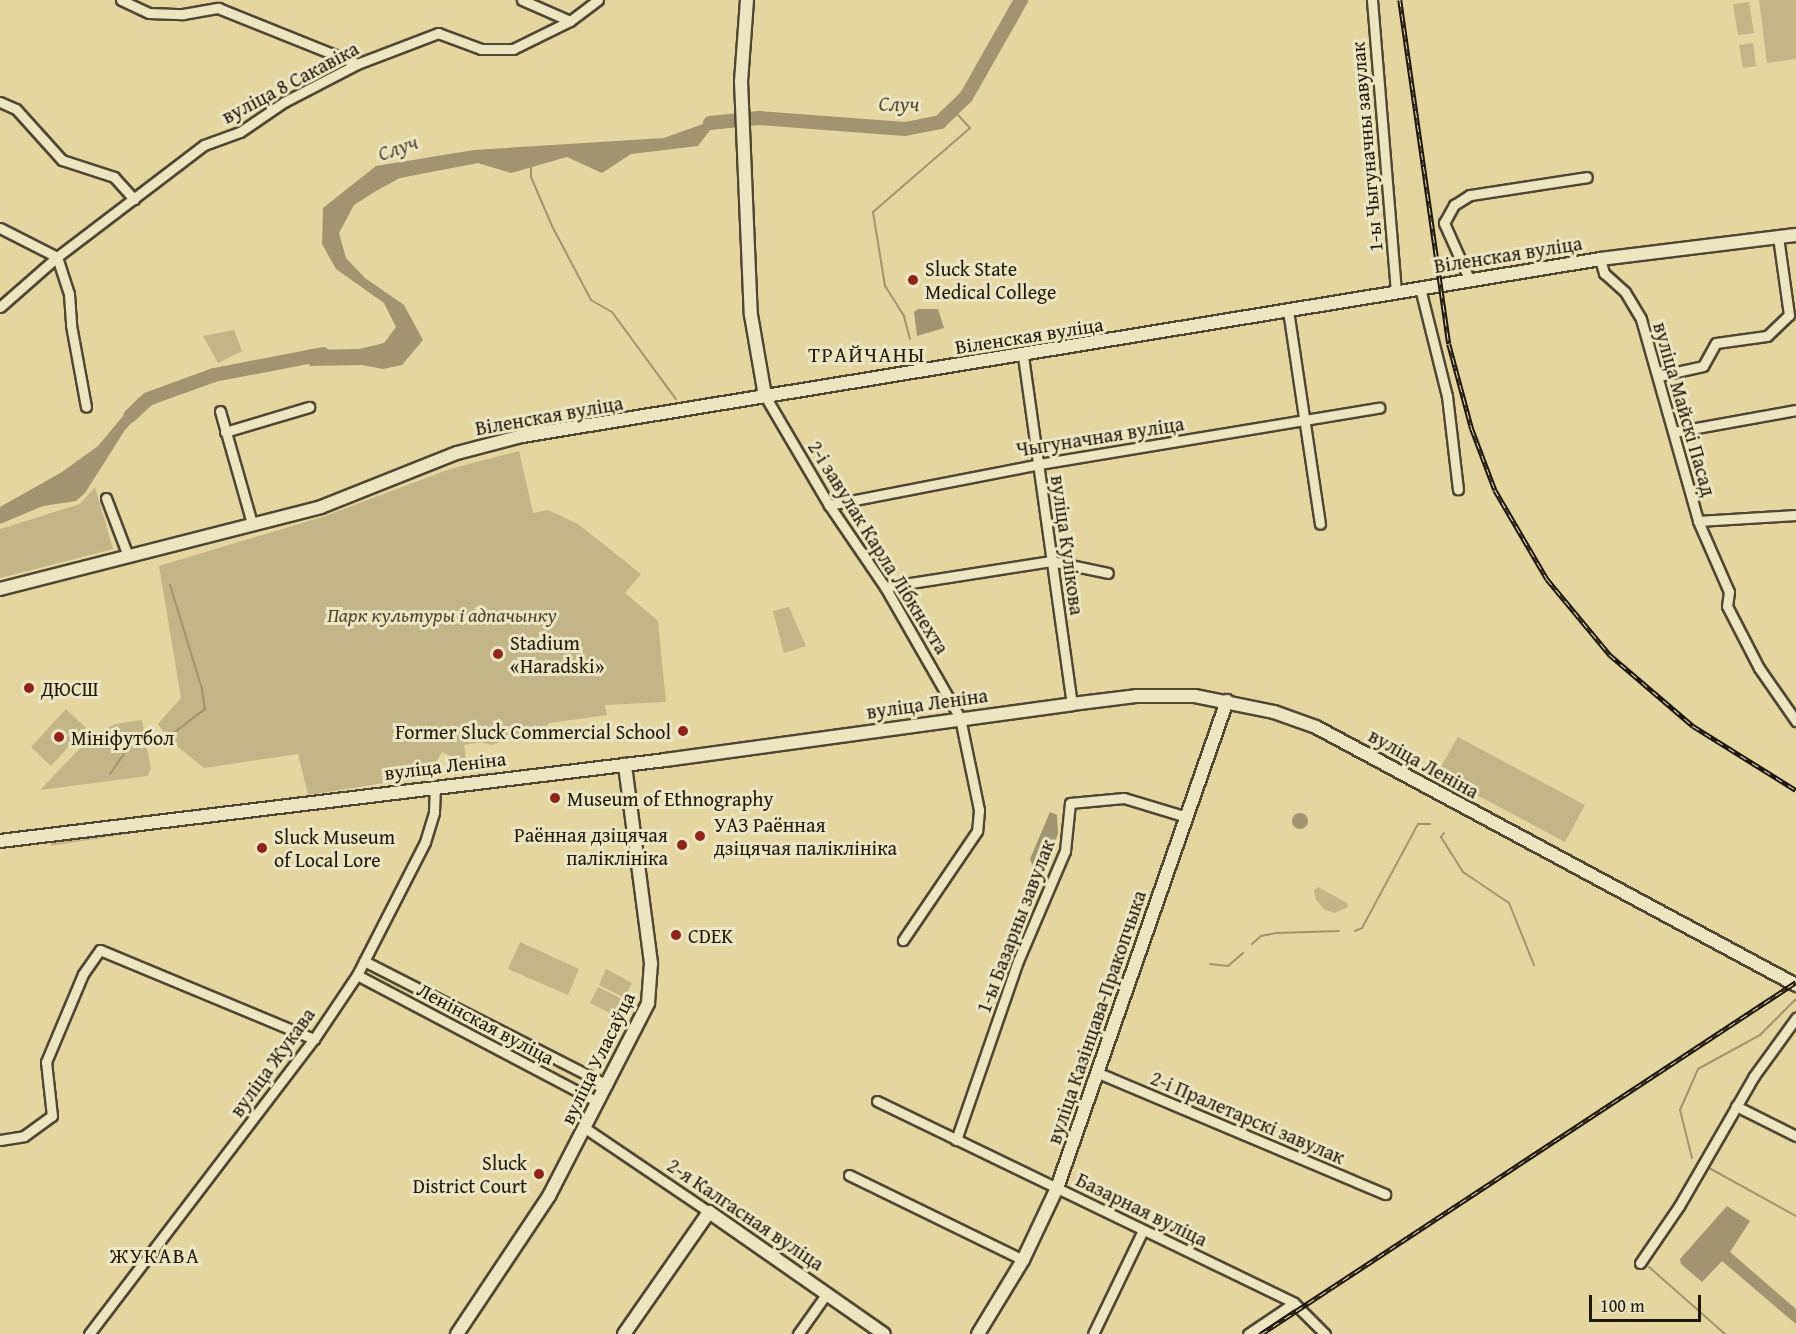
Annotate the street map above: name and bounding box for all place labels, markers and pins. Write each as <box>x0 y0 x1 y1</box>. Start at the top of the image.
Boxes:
place label: Sluck State Medical College <box>925 256 1056 303</box>
marker: Sluck State Medical College <box>906 273 920 287</box>
place label: Stadium «Haradski» <box>510 630 604 677</box>
marker: Stadium «Haradski» <box>491 647 505 661</box>
place label: ДЮСШ <box>41 676 98 700</box>
marker: ДЮСШ <box>22 681 36 695</box>
place label: Former Sluck Commercial School <box>395 719 671 743</box>
marker: Former Sluck Commercial School <box>676 724 690 738</box>
place label: Мініфутбол <box>71 725 174 749</box>
marker: Мініфутбол <box>52 730 66 744</box>
place label: Museum of Ethnography <box>567 786 773 810</box>
marker: Museum of Ethnography <box>548 791 562 805</box>
place label: УАЗ Раённая дзіцячая паліклініка <box>714 813 897 860</box>
place label: Раённая дзіцячая паліклініка <box>514 822 668 869</box>
place label: Sluck Museum of Local Lore <box>274 825 395 872</box>
marker: УАЗ Раённая дзіцячая паліклініка <box>691 827 709 845</box>
marker: Раённая дзіцячая паліклініка <box>673 836 691 854</box>
marker: Sluck Museum of Local Lore <box>255 841 269 855</box>
place label: CDEK <box>688 923 733 947</box>
marker: CDEK <box>669 928 683 942</box>
place label: Sluck District Court <box>413 1150 527 1197</box>
marker: Sluck District Court <box>532 1167 546 1181</box>

